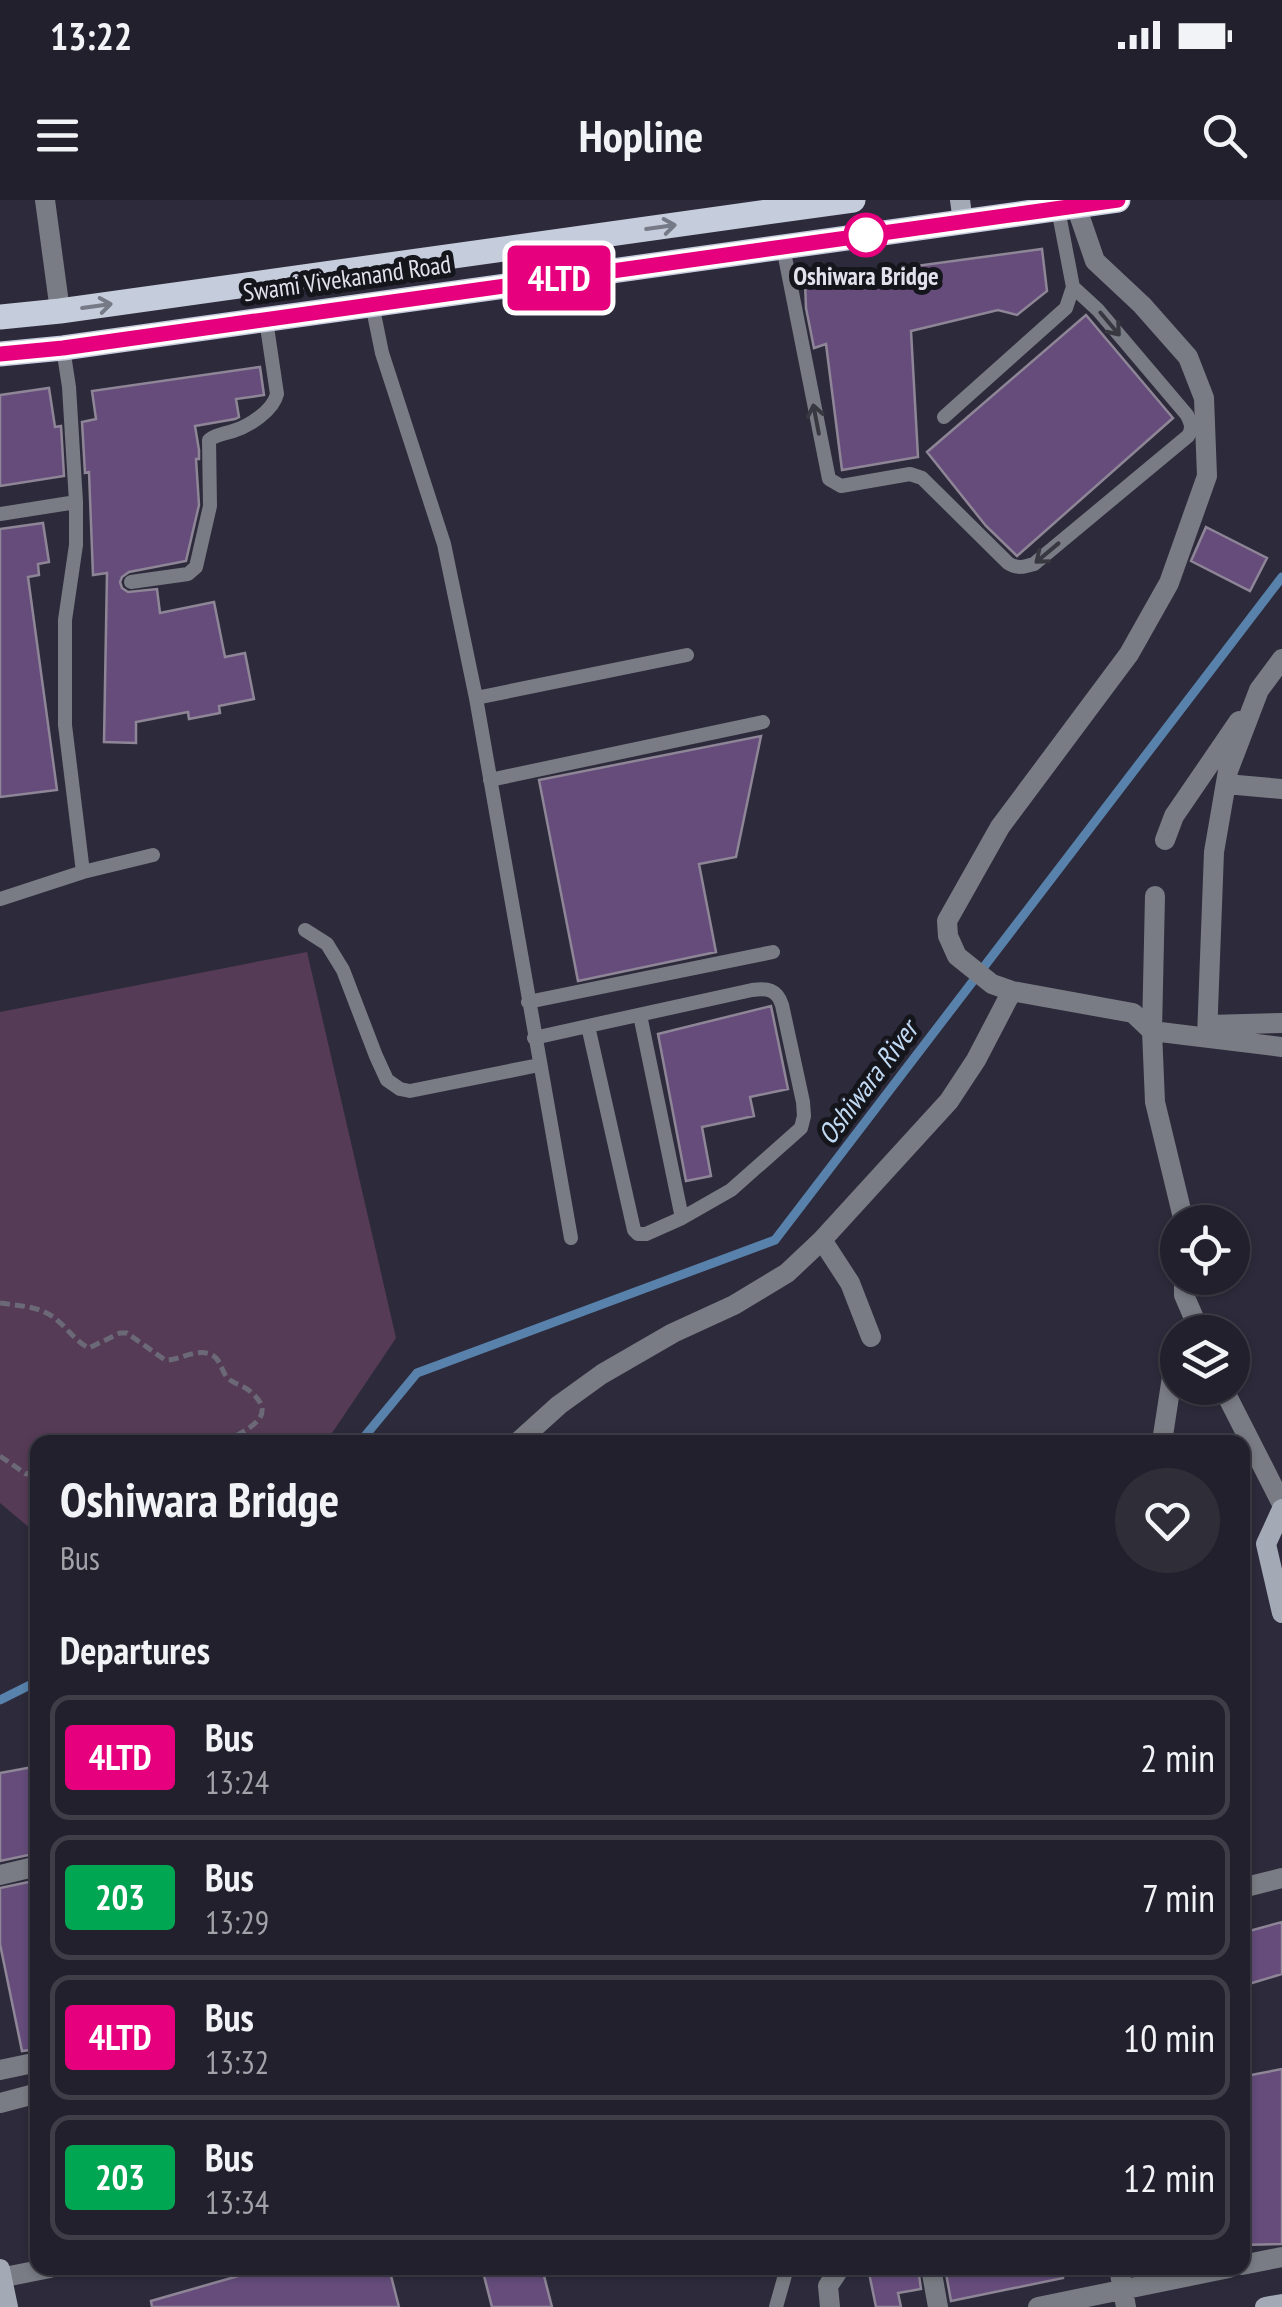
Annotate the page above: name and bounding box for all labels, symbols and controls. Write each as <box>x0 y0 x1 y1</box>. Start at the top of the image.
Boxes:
text: 13:22 <box>50 11 132 60</box>
text: Hopline <box>579 106 703 164</box>
icon: menu <box>30 108 85 163</box>
icon: search <box>1197 108 1252 163</box>
marker: Oshiwara Bridge <box>845 214 887 256</box>
one-way arrow <box>645 218 677 236</box>
line badge: 4LTD <box>489 246 629 310</box>
street label: Swami Vivekanand Road <box>241 248 453 308</box>
text: 4LTD <box>527 255 591 301</box>
place label: Oshiwara Bridge <box>793 260 939 292</box>
one-way arrow <box>80 297 112 315</box>
one-way arrow <box>1098 311 1121 336</box>
one-way arrow <box>806 403 825 435</box>
one-way arrow <box>1035 542 1061 564</box>
water label: Oshiwara River <box>808 1009 928 1151</box>
map controls <box>1160 1205 1250 1405</box>
button: locate <box>1160 1205 1250 1295</box>
button: layers <box>1160 1315 1250 1405</box>
text: Oshiwara Bridge <box>60 1468 339 1530</box>
button: heart <box>1115 1468 1220 1573</box>
text: Bus <box>60 1537 100 1579</box>
text: Departures <box>60 1625 210 1674</box>
text: Bus <box>205 1712 254 1761</box>
text: 2 min <box>1140 1733 1215 1782</box>
text: 4LTD <box>88 1734 152 1780</box>
text: 13:24 <box>205 1761 269 1803</box>
text: Bus <box>205 1852 254 1901</box>
text: 7 min <box>1142 1873 1215 1922</box>
text: 203 <box>95 1874 145 1920</box>
text: 13:29 <box>205 1901 269 1943</box>
text: Bus <box>205 1992 254 2041</box>
text: 10 min <box>1123 2013 1215 2062</box>
text: 4LTD <box>88 2014 152 2060</box>
text: 13:32 <box>205 2041 269 2083</box>
text: Bus <box>205 2132 254 2181</box>
text: 12 min <box>1123 2153 1215 2202</box>
text: 203 <box>95 2154 145 2200</box>
text: 13:34 <box>205 2181 269 2223</box>

